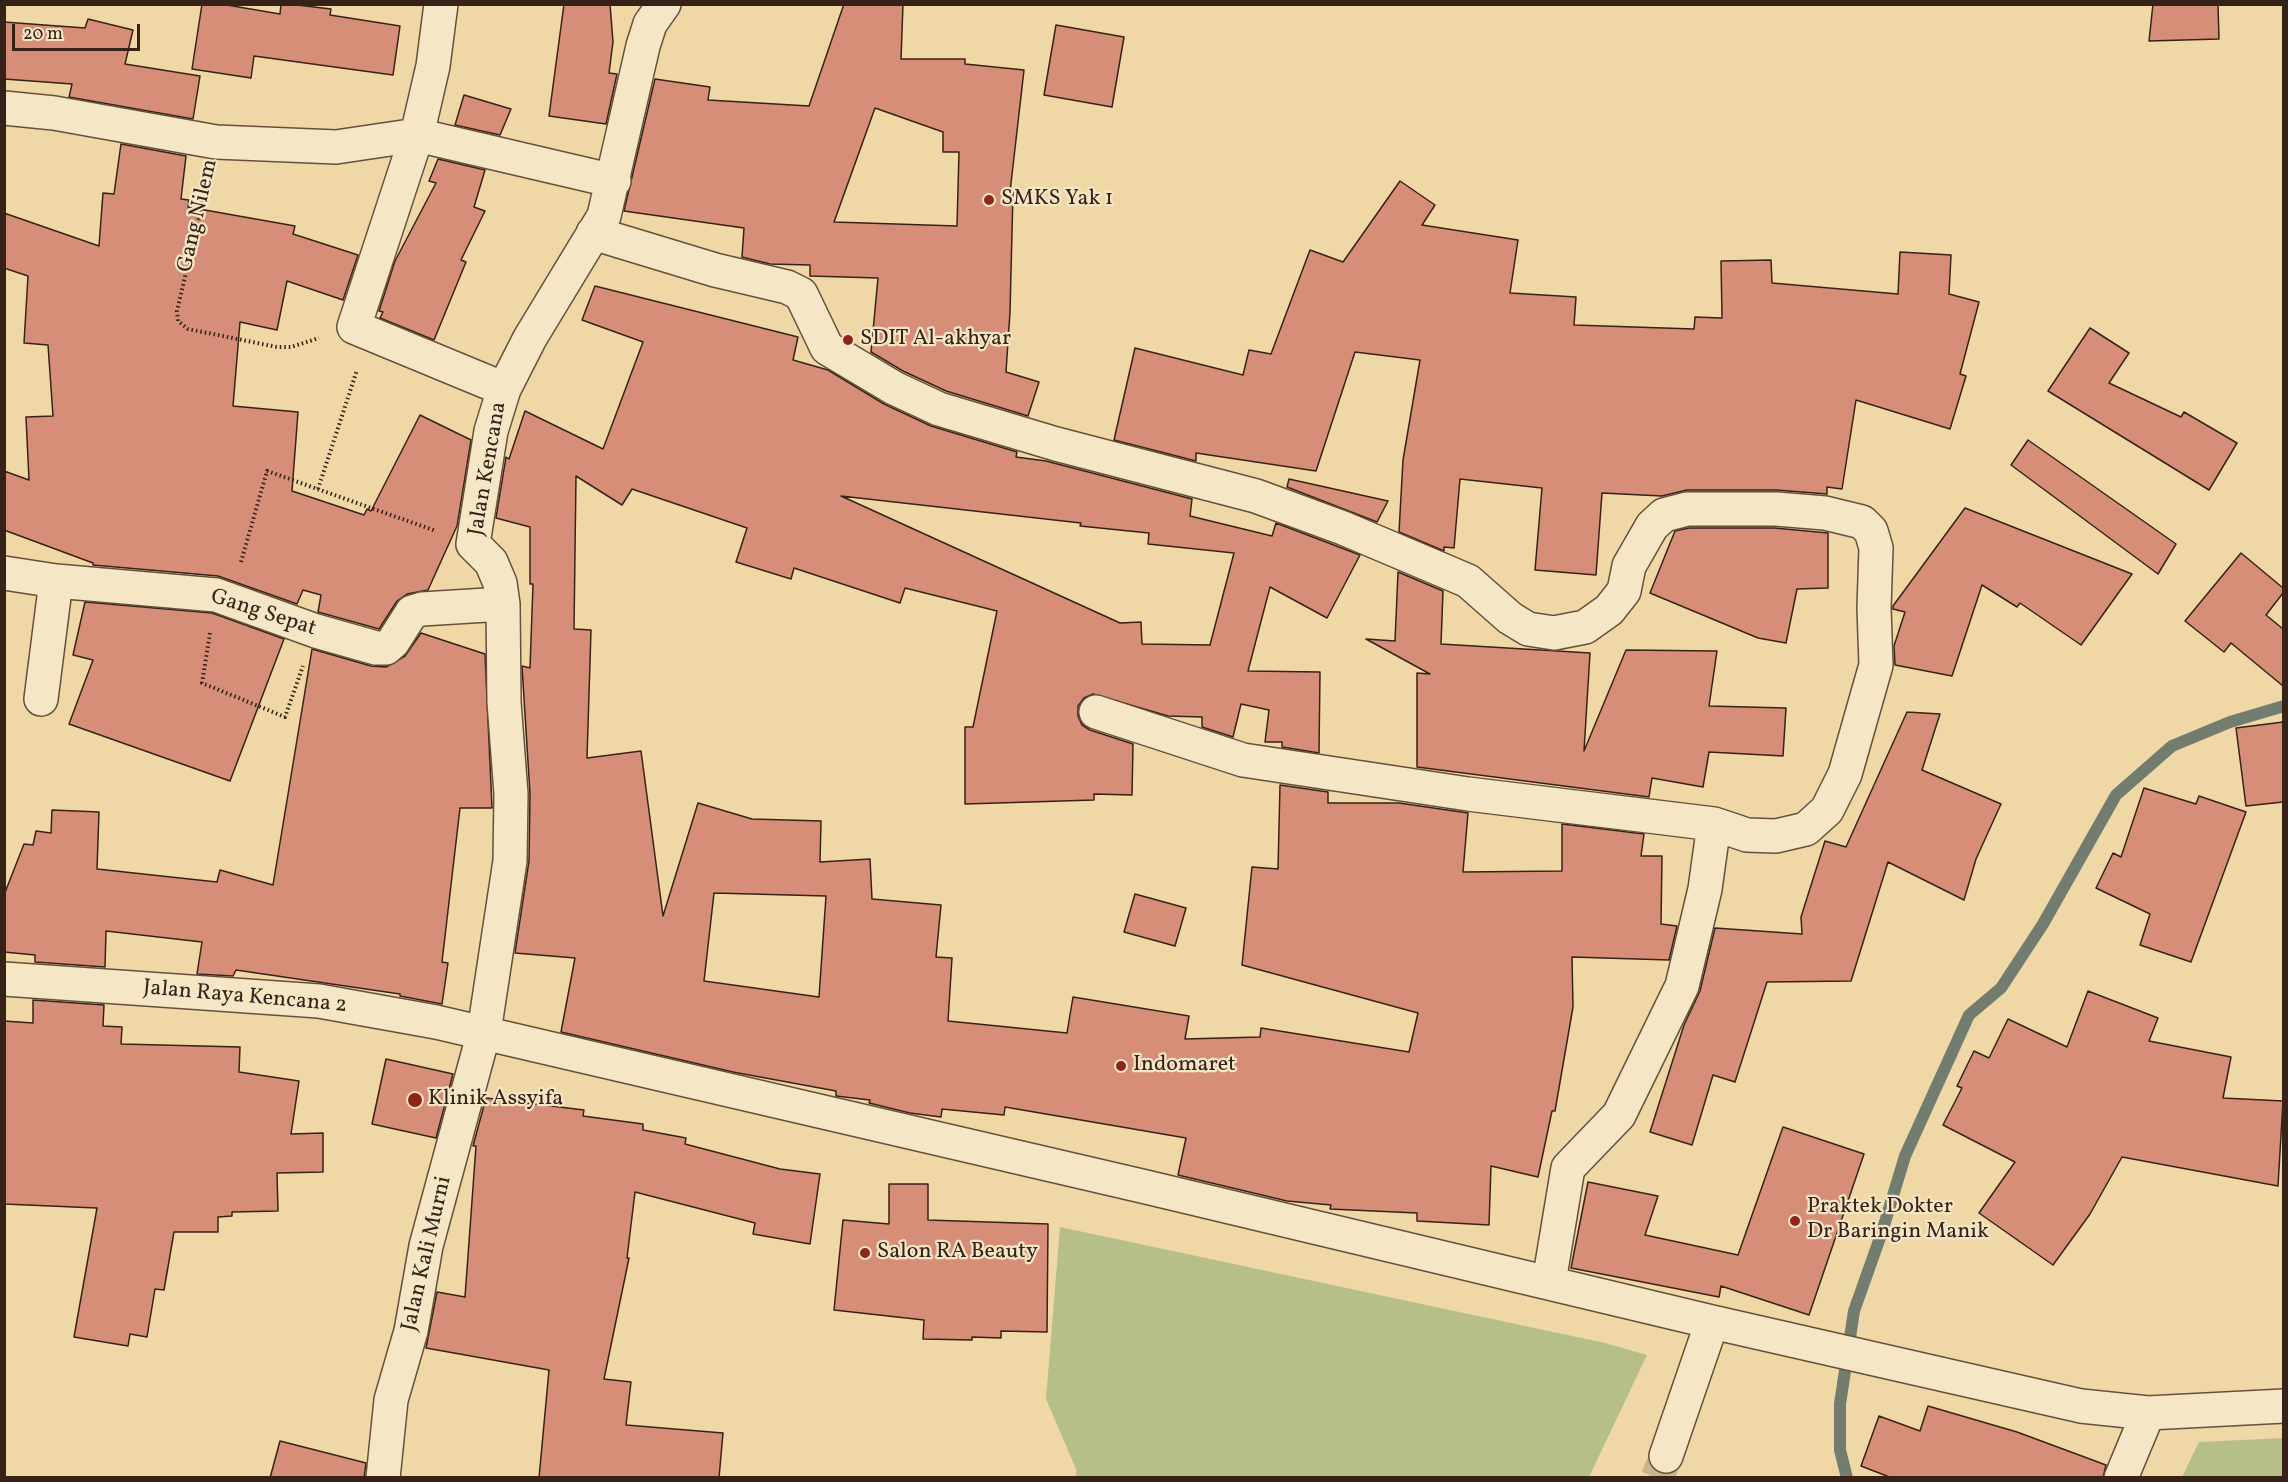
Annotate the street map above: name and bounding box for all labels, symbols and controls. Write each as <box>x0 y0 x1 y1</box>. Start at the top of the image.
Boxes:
scale bar <box>15 12 142 50</box>
text: 20 m <box>23 22 63 47</box>
street label: Gang Nilem <box>173 157 225 275</box>
place label: SMKS Yak 1 <box>1001 187 1113 213</box>
marker: SMKS Yak 1 <box>982 193 996 207</box>
place label: SDIT Al-akhyar <box>860 327 1011 353</box>
marker: SDIT Al-akhyar <box>841 333 855 347</box>
street label: Jalan Kencana <box>464 400 514 538</box>
street label: Gang Sepat <box>207 585 319 643</box>
street label: Jalan Raya Kencana 2 <box>142 976 348 1020</box>
place label: Indomaret <box>1133 1053 1236 1079</box>
marker: Indomaret <box>1114 1059 1128 1073</box>
place label: Klinik Assyifa <box>428 1087 563 1113</box>
marker: Klinik Assyifa <box>406 1091 424 1109</box>
street label: Jalan Kali Murni <box>397 1174 459 1334</box>
place label: Praktek Dokter Dr Baringin Manik <box>1807 1195 1989 1246</box>
marker: Praktek Dokter Dr Baringin Manik <box>1788 1214 1802 1228</box>
place label: Salon RA Beauty <box>877 1240 1038 1266</box>
marker: Salon RA Beauty <box>858 1246 872 1260</box>

